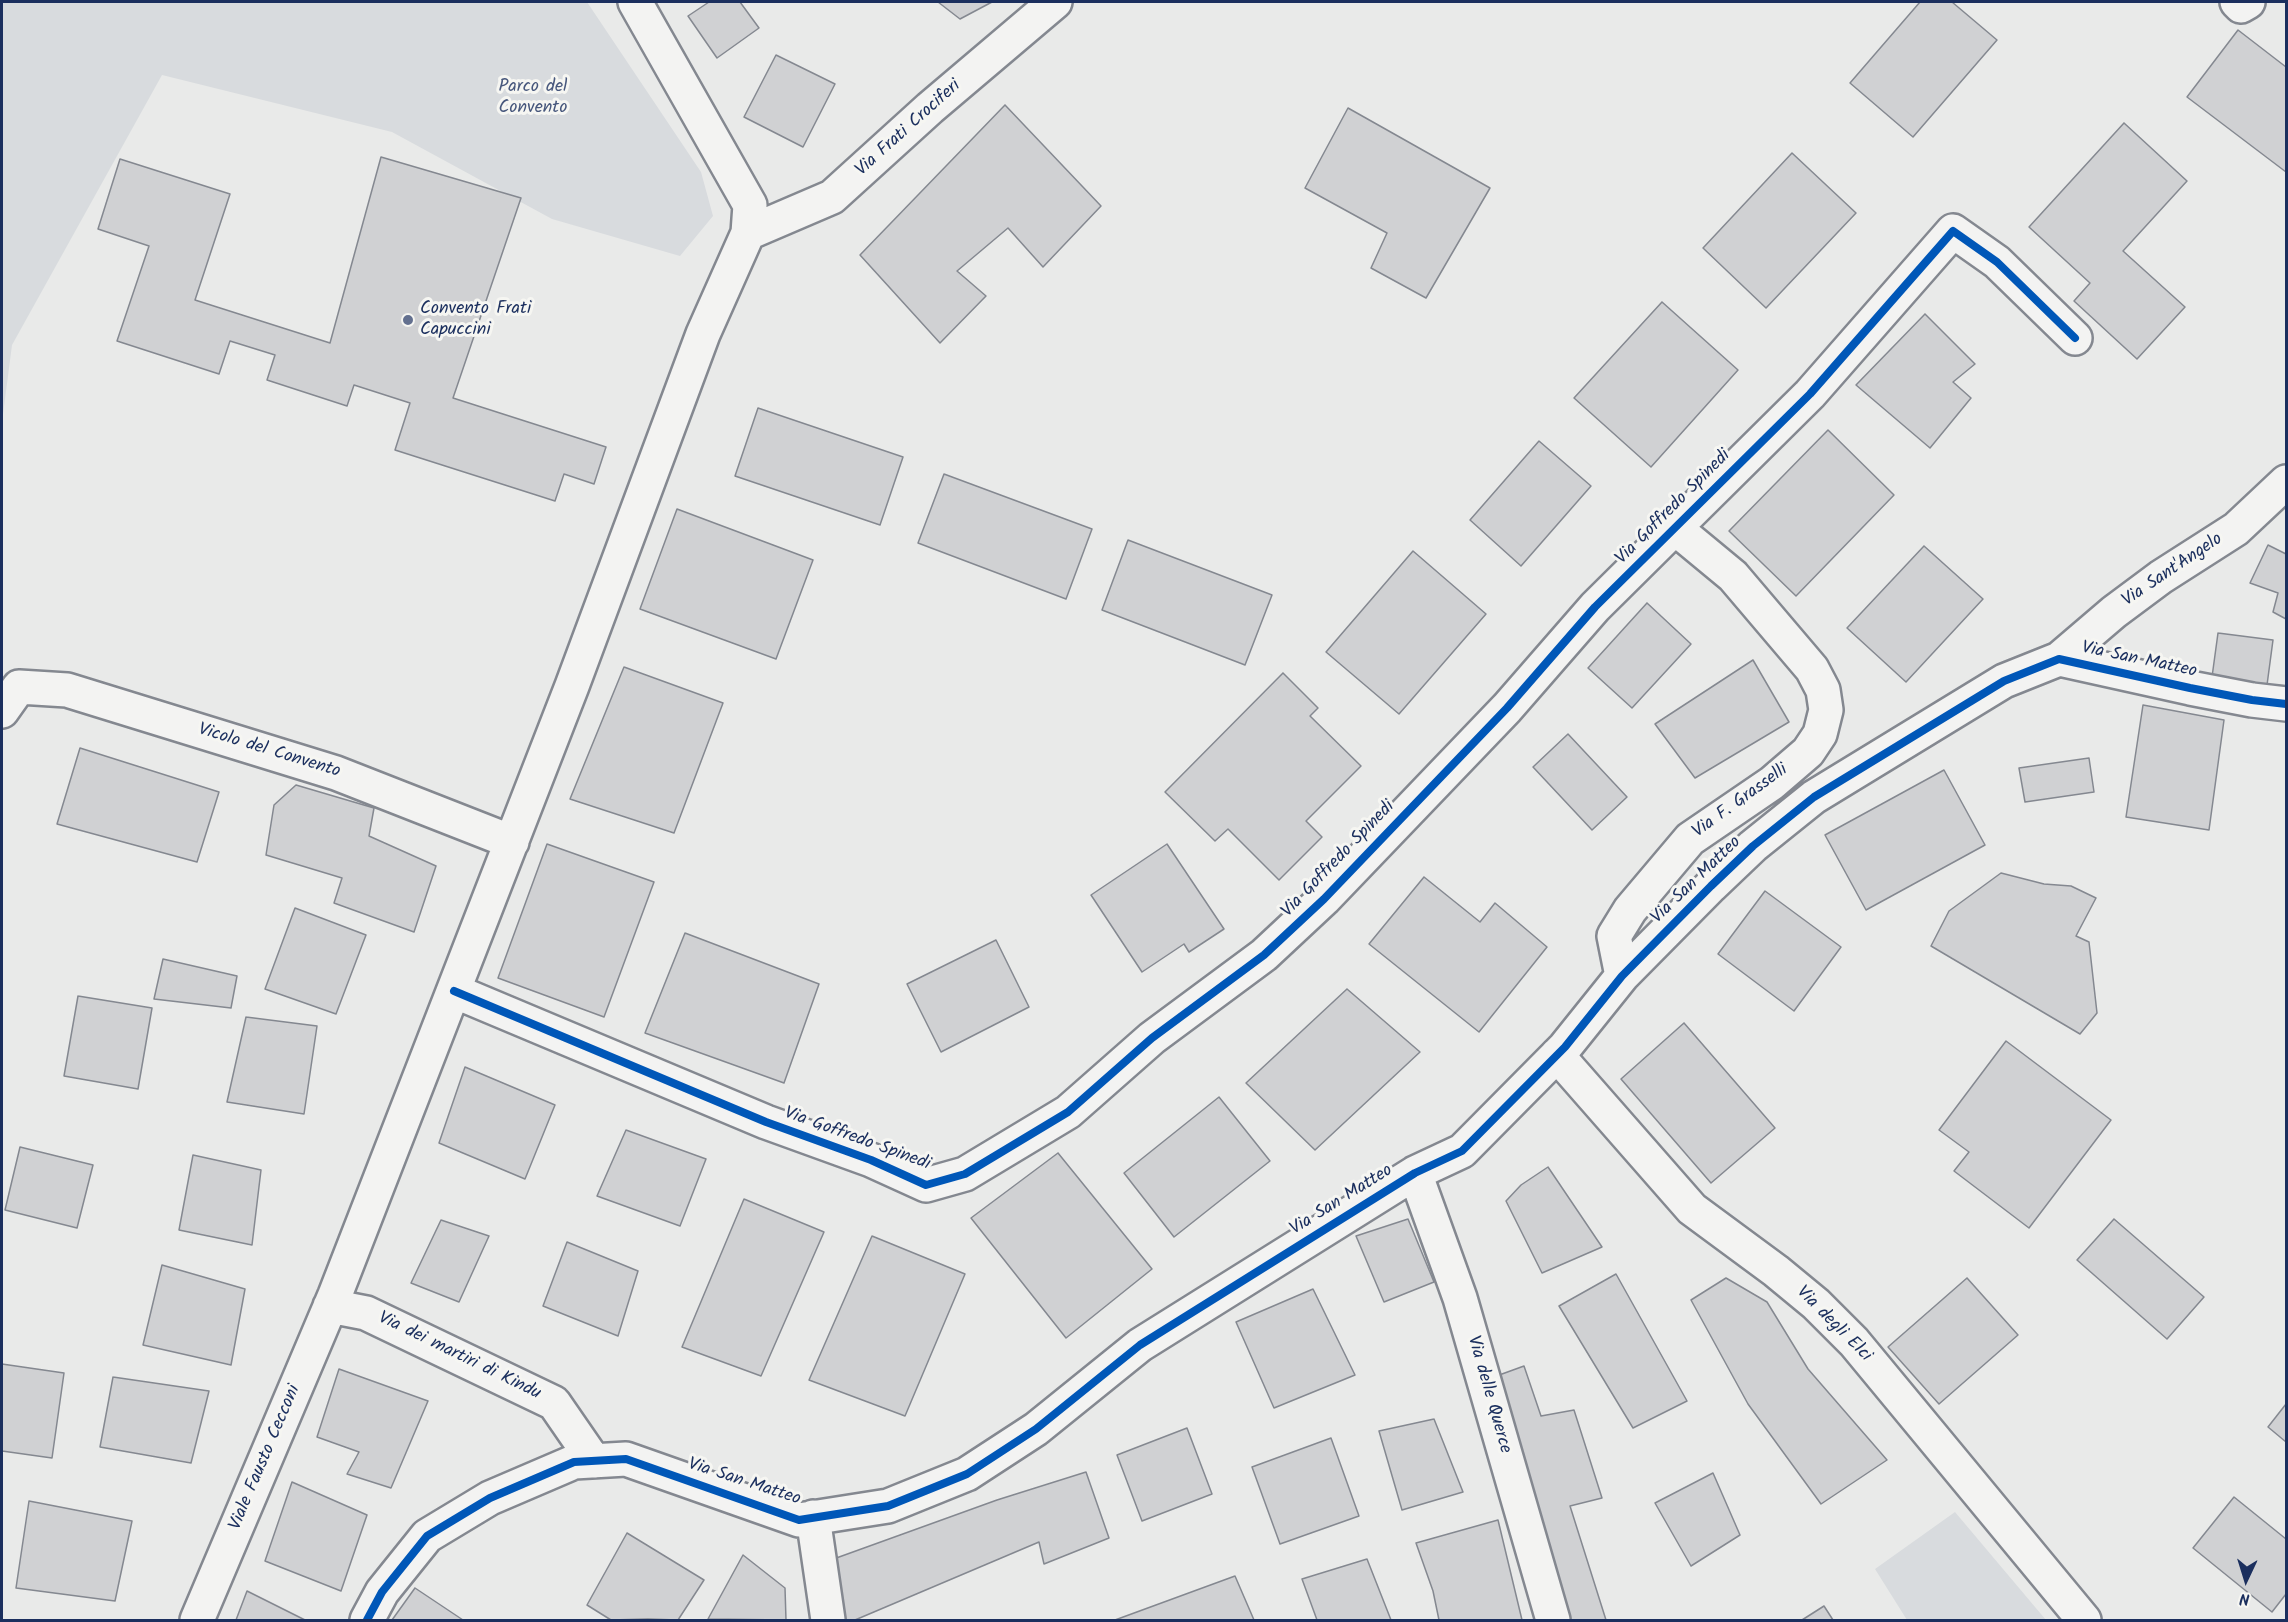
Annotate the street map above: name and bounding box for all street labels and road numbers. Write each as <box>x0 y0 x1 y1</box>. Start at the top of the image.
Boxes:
street label: Via Frati Crociferi <box>852 76 966 182</box>
street label: Via Goffredo Spinedi <box>1612 446 1736 570</box>
street label: Via Sant'Angelo <box>2119 529 2227 613</box>
street label: Via San Matteo <box>2079 638 2199 684</box>
street label: Vicolo del Convento <box>195 720 343 784</box>
street label: Via F. Grasselli <box>1689 760 1793 844</box>
street label: Via Goffredo Spinedi <box>1278 797 1400 923</box>
street label: Via San Matteo <box>1647 833 1747 929</box>
street label: Via Goffredo Spinedi <box>781 1104 933 1176</box>
street label: Via San Matteo <box>1287 1161 1397 1241</box>
street label: Via degli Elci <box>1791 1283 1875 1367</box>
street label: Via dei martiri di Kindu <box>374 1308 544 1406</box>
street label: Via delle Querce <box>1461 1334 1515 1456</box>
street label: Viale Fausto Cecconi <box>226 1382 306 1534</box>
street label: Via San Matteo <box>685 1455 803 1511</box>

